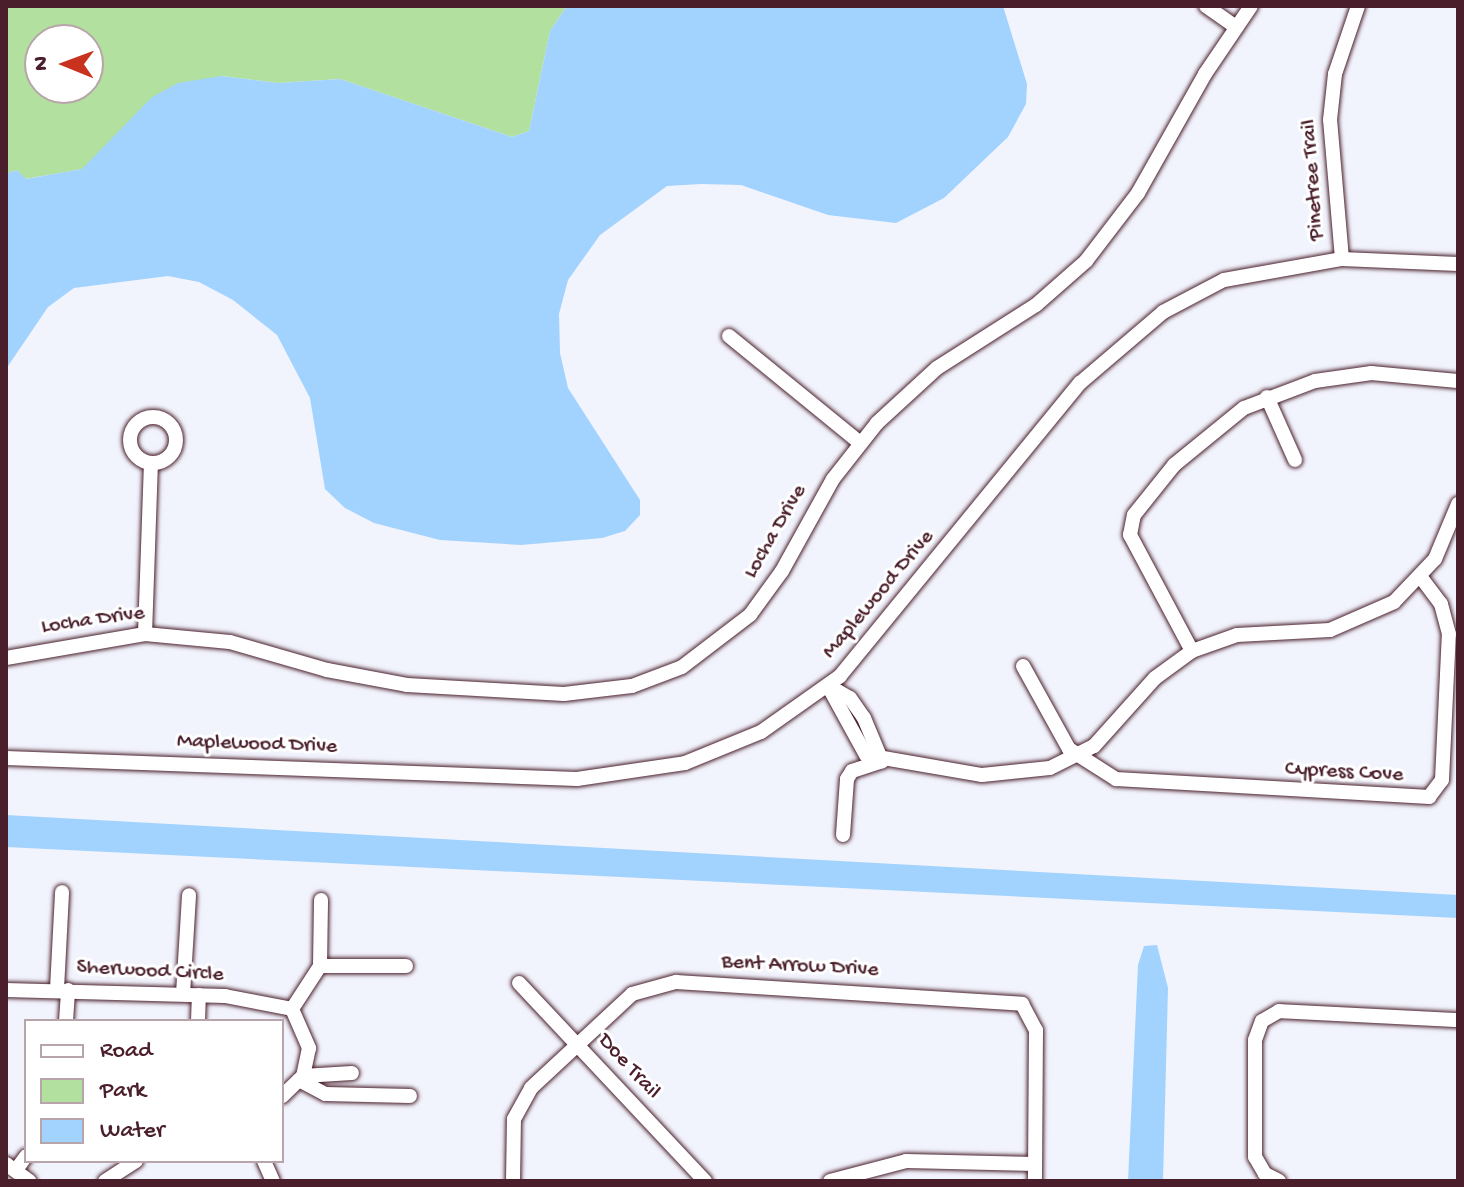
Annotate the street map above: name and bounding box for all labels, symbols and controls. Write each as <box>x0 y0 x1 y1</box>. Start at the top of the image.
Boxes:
north arrow <box>24 24 104 104</box>
text: N <box>29 56 55 71</box>
street label: Pinetree Trail <box>1297 118 1331 242</box>
street label: Locha Drive <box>739 480 813 584</box>
street label: Maplewood Drive <box>817 525 941 665</box>
street label: Locha Drive <box>40 601 146 641</box>
street label: Maplewood Drive <box>176 729 338 761</box>
street label: Cypress Cove <box>1284 757 1404 789</box>
street label: Bent Arrow Drive <box>721 950 879 984</box>
street label: Sherwood Circle <box>76 955 224 989</box>
legend <box>24 1019 284 1163</box>
street label: Doe Trail <box>591 1029 665 1105</box>
text: Road <box>100 1037 152 1066</box>
text: Park <box>100 1077 146 1106</box>
text: Water <box>100 1117 164 1146</box>

